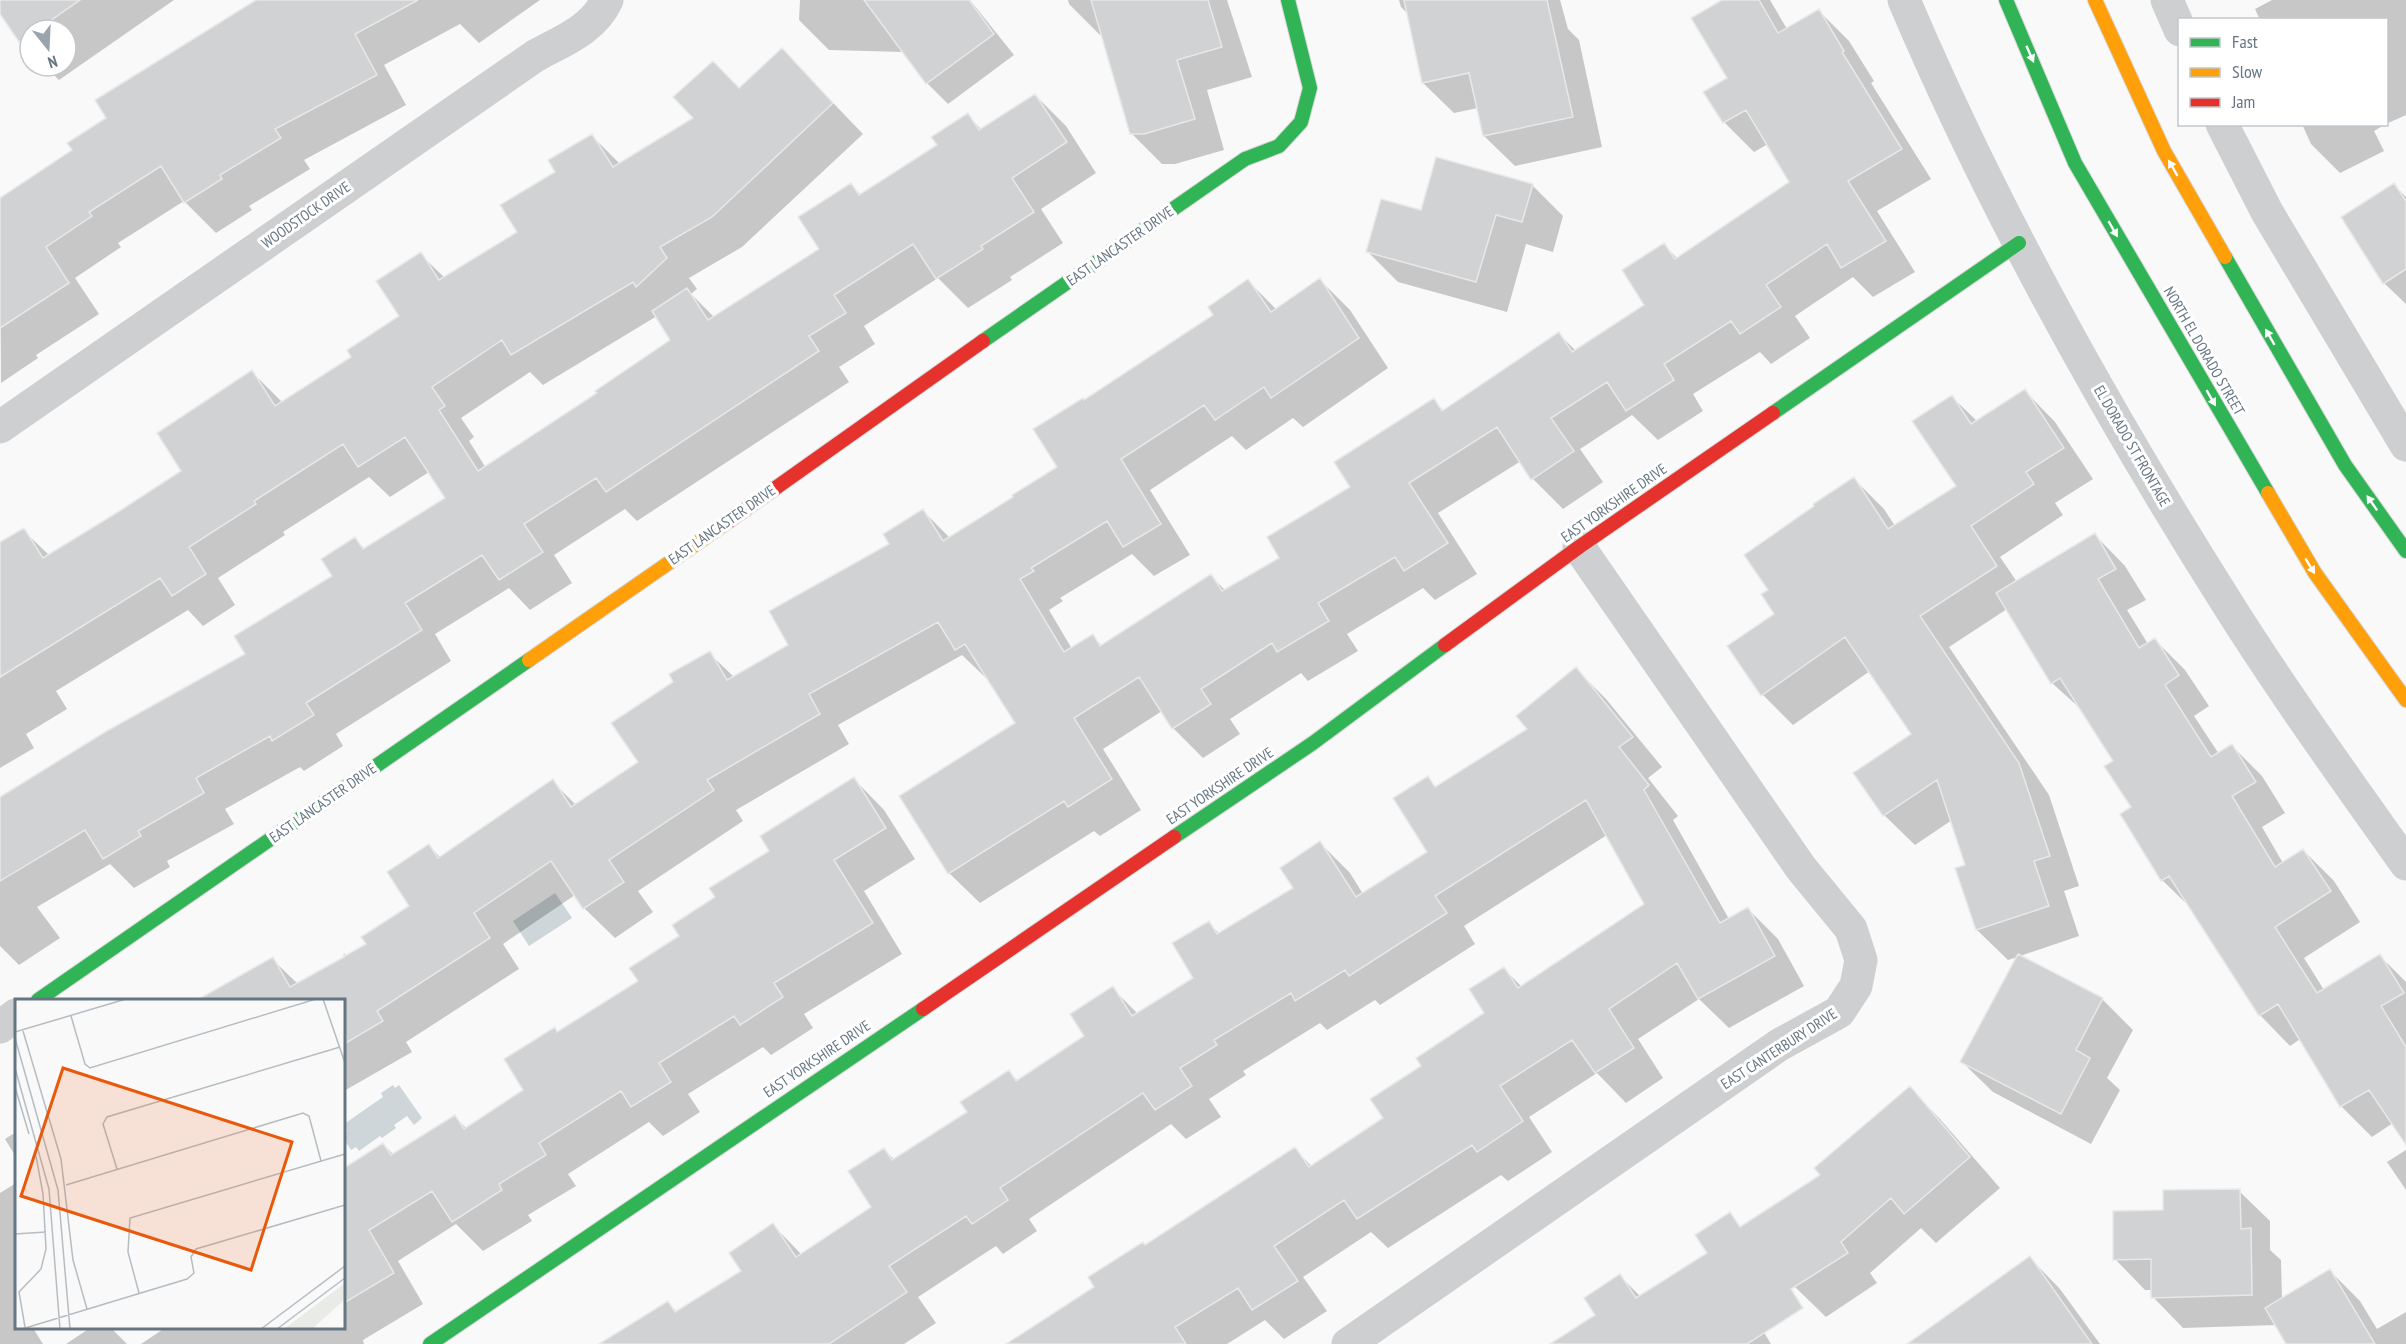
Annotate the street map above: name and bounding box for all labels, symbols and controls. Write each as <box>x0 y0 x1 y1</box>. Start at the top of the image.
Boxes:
north arrow <box>18 18 78 78</box>
legend <box>2178 18 2388 126</box>
text: Fast <box>2232 30 2258 53</box>
one-way arrow <box>2025 45 2034 62</box>
text: N <box>45 51 60 73</box>
text: Slow <box>2232 60 2263 83</box>
text: Jam <box>2231 90 2255 113</box>
one-way arrow <box>2168 159 2178 176</box>
street label: WOODSTOCK DRIVE <box>258 177 354 252</box>
street label: EAST LANCASTER DRIVE <box>1063 202 1177 290</box>
one-way arrow <box>2108 221 2119 237</box>
street label: NORTH EL DORADO STREET <box>2160 283 2249 419</box>
one-way arrow <box>2265 329 2276 345</box>
street label: EL DORADO ST FRONTAGE <box>2090 382 2175 509</box>
one-way arrow <box>2206 390 2217 406</box>
street label: EAST YORKSHIRE DRIVE <box>1557 459 1670 546</box>
street label: EAST LANCASTER DRIVE <box>665 481 779 569</box>
one-way arrow <box>2366 496 2378 512</box>
one-way arrow <box>2305 558 2316 574</box>
street label: EAST YORKSHIRE DRIVE <box>1163 743 1277 828</box>
street label: EAST LANCASTER DRIVE <box>266 759 380 847</box>
inset map <box>15 999 345 1329</box>
street label: EAST CANTERBURY DRIVE <box>1717 1004 1840 1093</box>
street label: EAST YORKSHIRE DRIVE <box>760 1016 874 1101</box>

